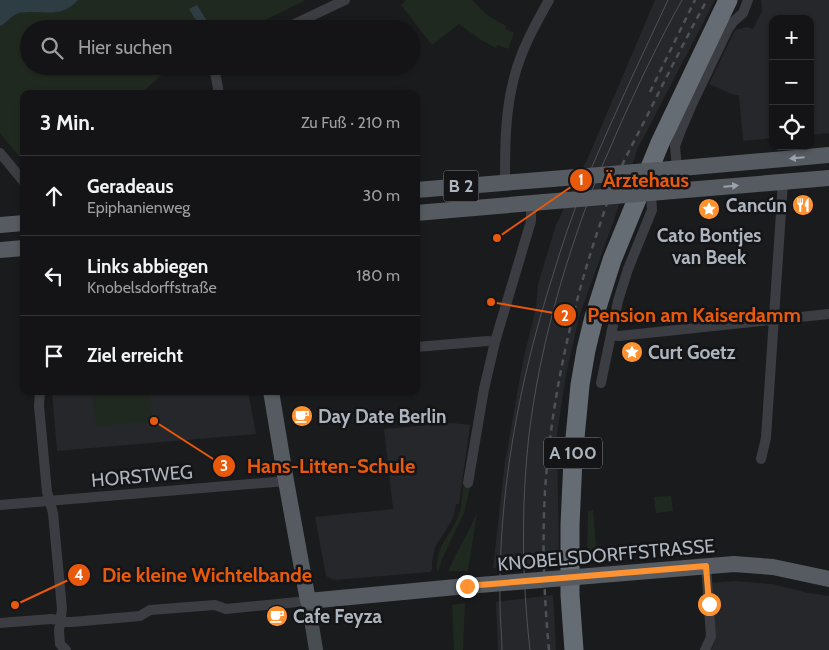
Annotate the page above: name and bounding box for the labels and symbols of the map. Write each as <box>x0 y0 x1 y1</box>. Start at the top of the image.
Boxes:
one-way arrow <box>788 154 804 162</box>
callout: Ärztehaus <box>568 163 699 198</box>
text: Ärztehaus <box>603 168 689 192</box>
road number: B 2 <box>444 170 478 202</box>
text: 1 <box>578 171 584 189</box>
one-way arrow <box>723 182 739 190</box>
restaurant icon: Cancún <box>791 193 815 217</box>
place label: Cancún <box>726 194 787 217</box>
place icon: Cato Bontjes van Beek <box>697 197 721 221</box>
place label: Cato Bontjes van Beek <box>657 224 761 269</box>
callout: Pension am Kaiserdamm <box>552 298 811 333</box>
text: Pension am Kaiserdamm <box>587 303 801 327</box>
text: 2 <box>561 307 569 325</box>
place icon: Curt Goetz <box>620 340 644 364</box>
place label: Curt Goetz <box>648 341 736 364</box>
cafe icon: Day Date Berlin <box>290 404 314 428</box>
place label: Day Date Berlin <box>318 405 446 428</box>
road number: A 100 <box>544 438 602 468</box>
callout: Hans-Litten-Schule <box>212 448 425 483</box>
text: Hans-Litten-Schule <box>247 454 415 478</box>
text: 3 <box>220 457 228 475</box>
street label: HORSTWEG <box>90 460 194 492</box>
street label: KNOBELSDORFFSTRASSE <box>496 534 716 576</box>
callout: Die kleine Wichtelbande <box>67 557 322 592</box>
text: Die kleine Wichtelbande <box>102 563 312 587</box>
text: 4 <box>74 566 84 584</box>
route end <box>456 575 479 598</box>
route start <box>698 593 721 616</box>
cafe icon: Cafe Feyza <box>265 604 289 628</box>
place label: Cafe Feyza <box>293 605 382 628</box>

